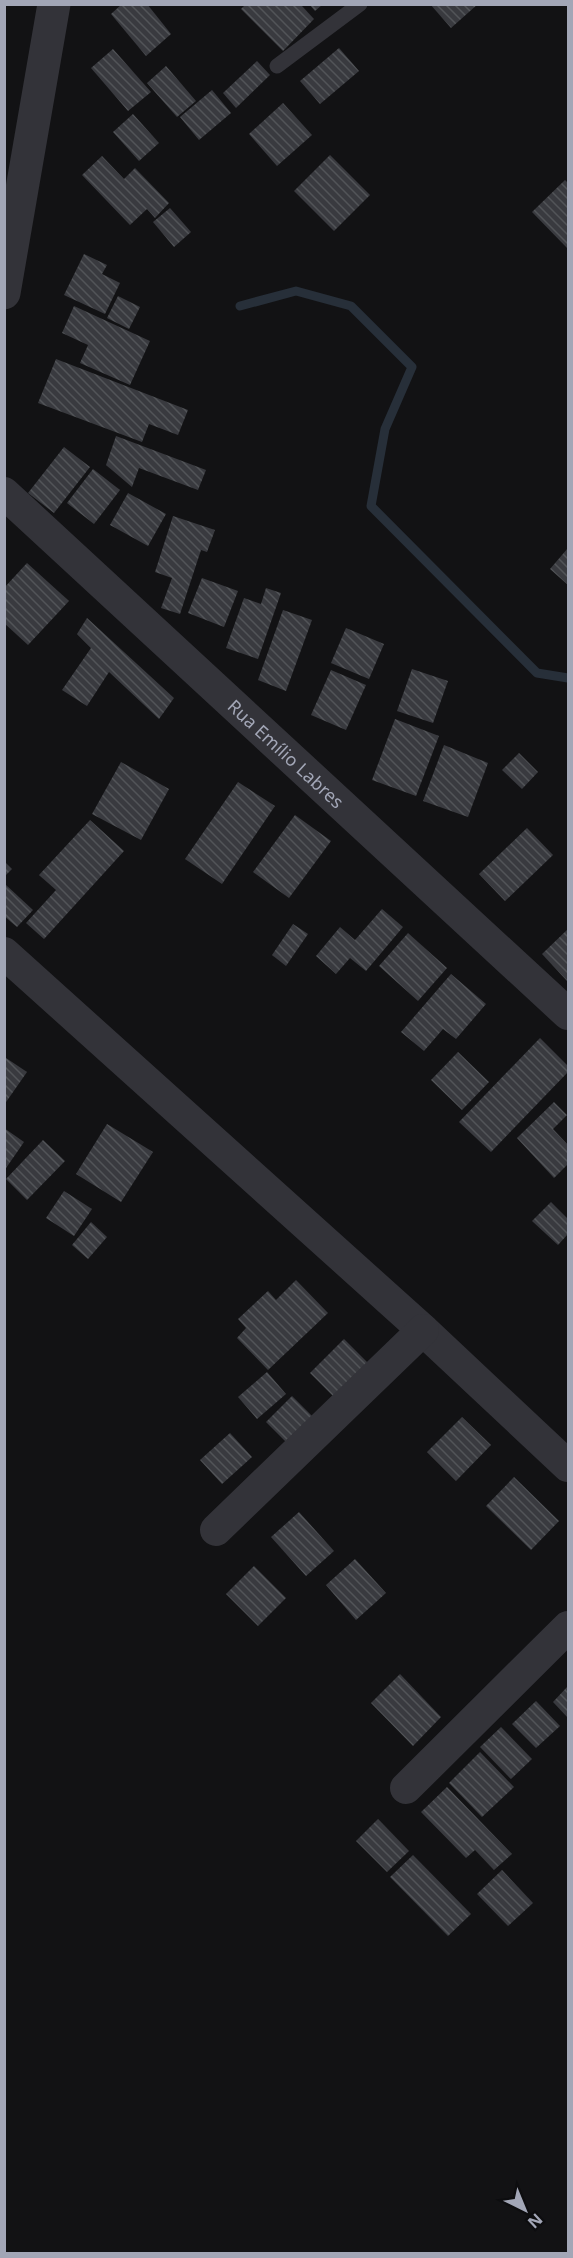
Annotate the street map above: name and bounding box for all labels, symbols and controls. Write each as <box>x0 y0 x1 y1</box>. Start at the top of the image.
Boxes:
street label: Rua Emílio Labres <box>223 694 349 813</box>
north arrow <box>495 2180 555 2240</box>
text: N <box>523 2208 547 2233</box>

